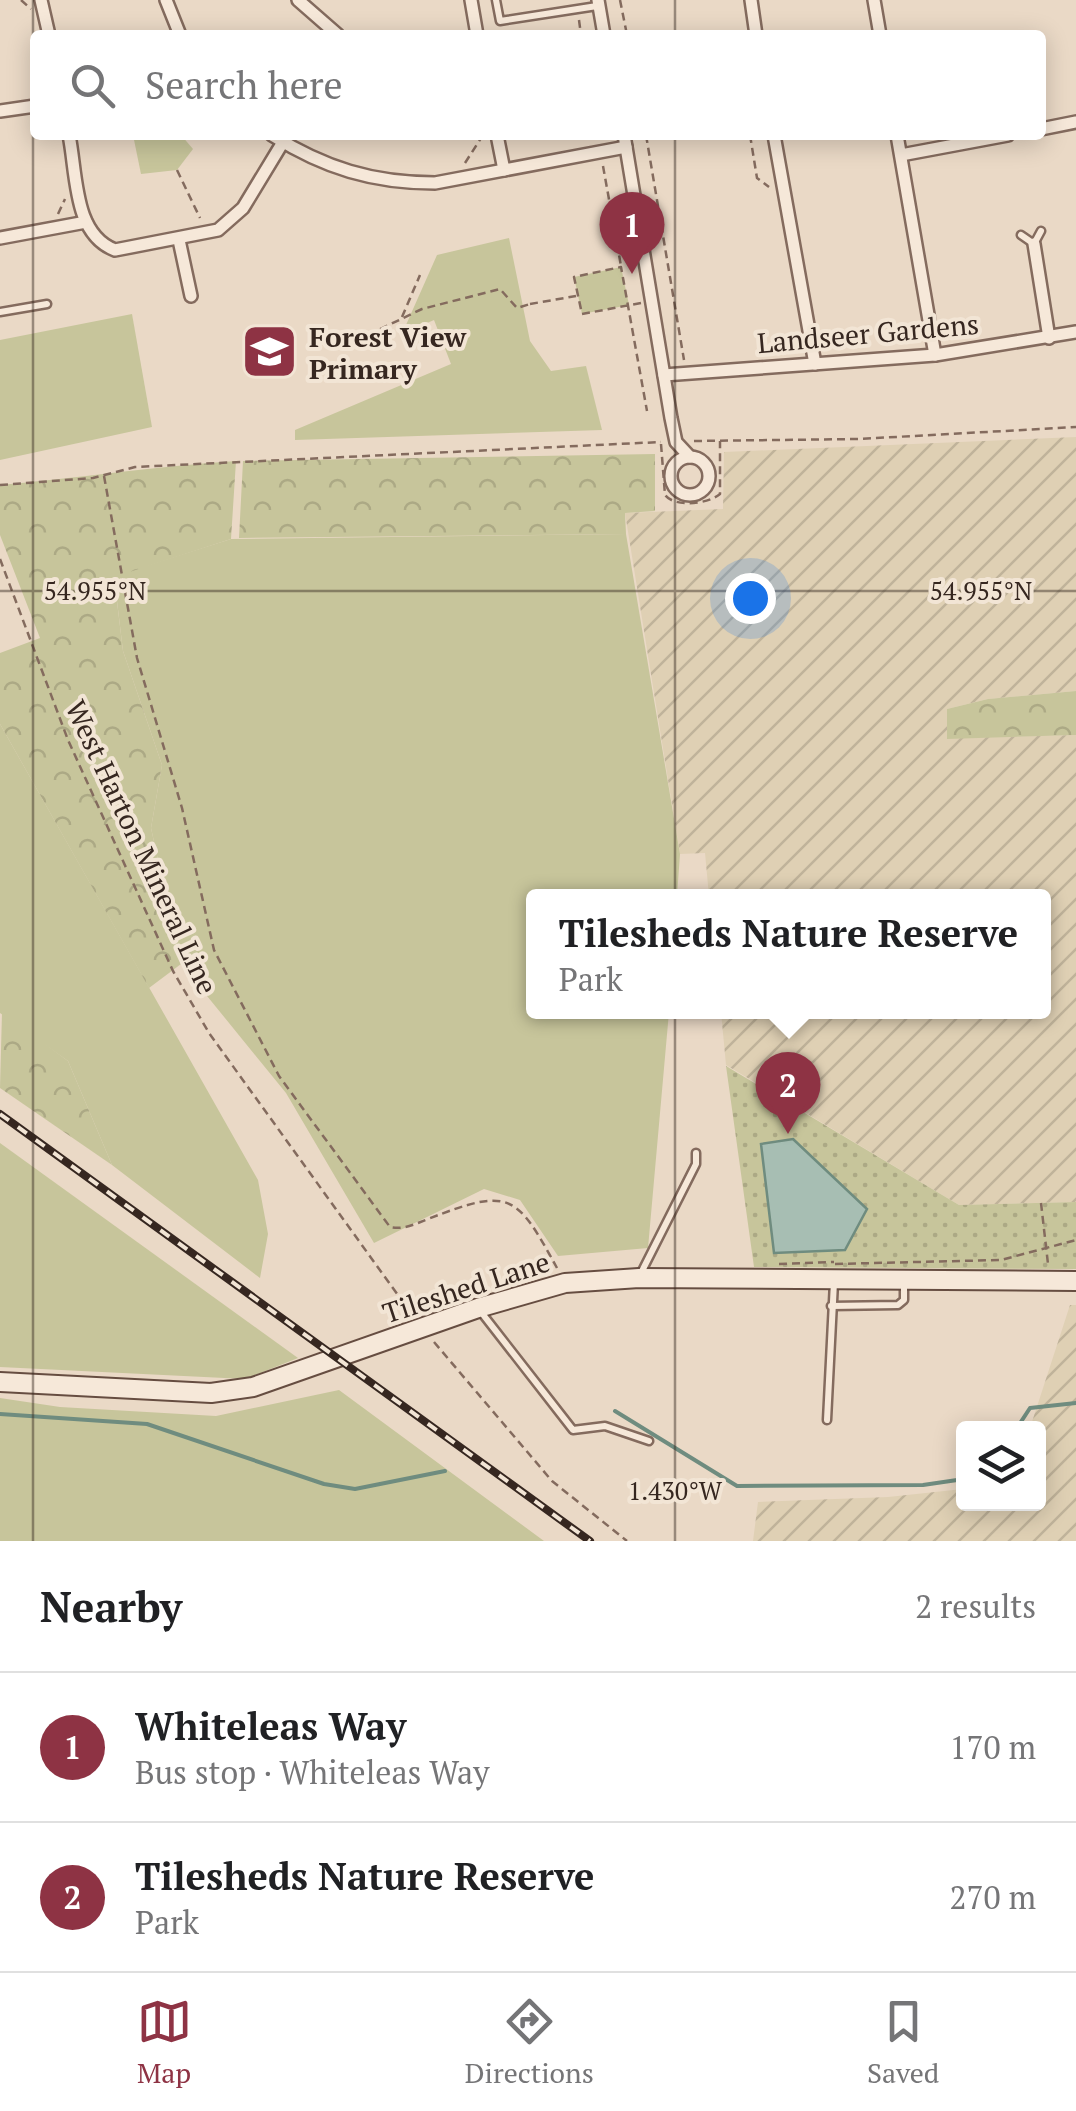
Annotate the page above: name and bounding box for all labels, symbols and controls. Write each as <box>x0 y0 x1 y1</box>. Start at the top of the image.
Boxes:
search box <box>30 30 1046 140</box>
icon: search <box>65 58 120 113</box>
text: Search here <box>145 60 343 110</box>
pin: 1 <box>600 192 664 274</box>
street label: Landseer Gardens <box>756 305 980 361</box>
place label: Forest View Primary <box>309 318 467 387</box>
school or university icon: Forest View Primary <box>240 322 300 382</box>
your location <box>725 573 776 624</box>
text: 54.955°N <box>44 574 146 607</box>
text: 54.955°N <box>930 574 1032 607</box>
street label: West Harton Mineral Line <box>58 694 226 1000</box>
popup <box>526 889 1051 1019</box>
text: Tilesheds Nature Reserve <box>559 908 1018 958</box>
text: Park <box>559 958 623 1000</box>
pin: 2 <box>756 1052 820 1134</box>
street label: Tileshed Lane <box>378 1243 554 1331</box>
map controls <box>956 1421 1046 1511</box>
button: layers <box>956 1421 1046 1511</box>
text: 1.430°W <box>628 1474 723 1507</box>
text: Nearby <box>40 1578 182 1634</box>
text: 2 results <box>915 1585 1036 1627</box>
text: Whiteleas Way <box>135 1701 406 1751</box>
text: 1 <box>63 1726 82 1768</box>
text: 170 m <box>949 1726 1036 1768</box>
text: Bus stop · Whiteleas Way <box>135 1751 489 1793</box>
text: Tilesheds Nature Reserve <box>135 1851 595 1901</box>
text: 2 <box>63 1876 82 1918</box>
text: 270 m <box>949 1876 1036 1918</box>
text: Park <box>135 1901 199 1943</box>
tab: Map <box>137 1994 192 2091</box>
tab: Directions <box>465 1994 594 2091</box>
tab: Saved <box>867 1994 939 2091</box>

